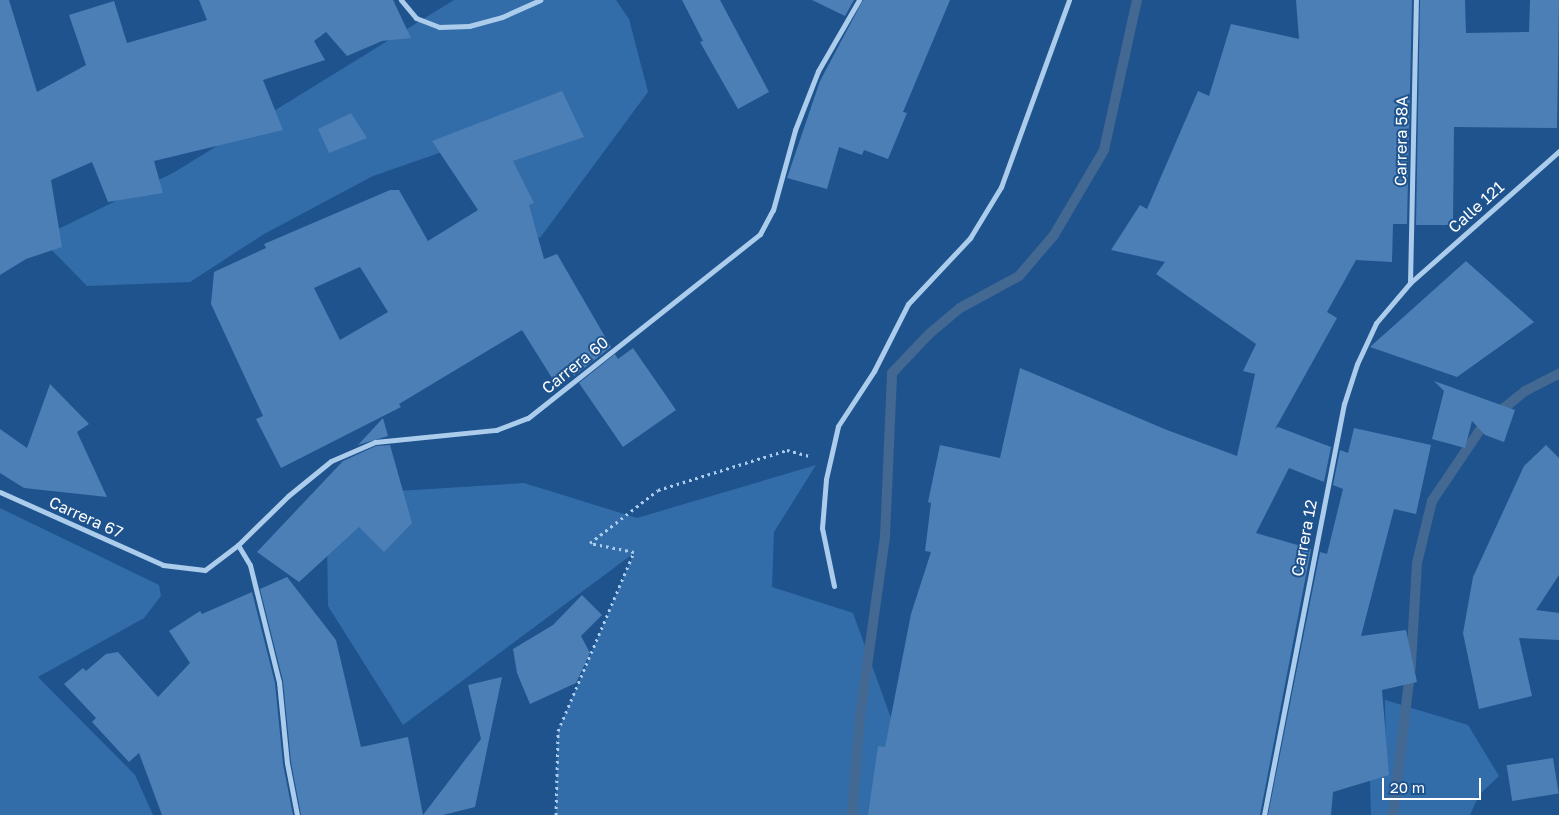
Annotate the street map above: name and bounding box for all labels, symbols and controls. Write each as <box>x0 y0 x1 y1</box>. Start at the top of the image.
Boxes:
street label: Carrera 58A <box>1391 96 1411 186</box>
street label: Calle 121 <box>1444 177 1508 237</box>
street label: Carrera 60 <box>538 332 612 398</box>
street label: Carrera 67 <box>46 492 126 542</box>
street label: Carrera 12 <box>1287 498 1321 578</box>
scale bar <box>1384 768 1483 800</box>
text: 20 m <box>1390 778 1425 796</box>

